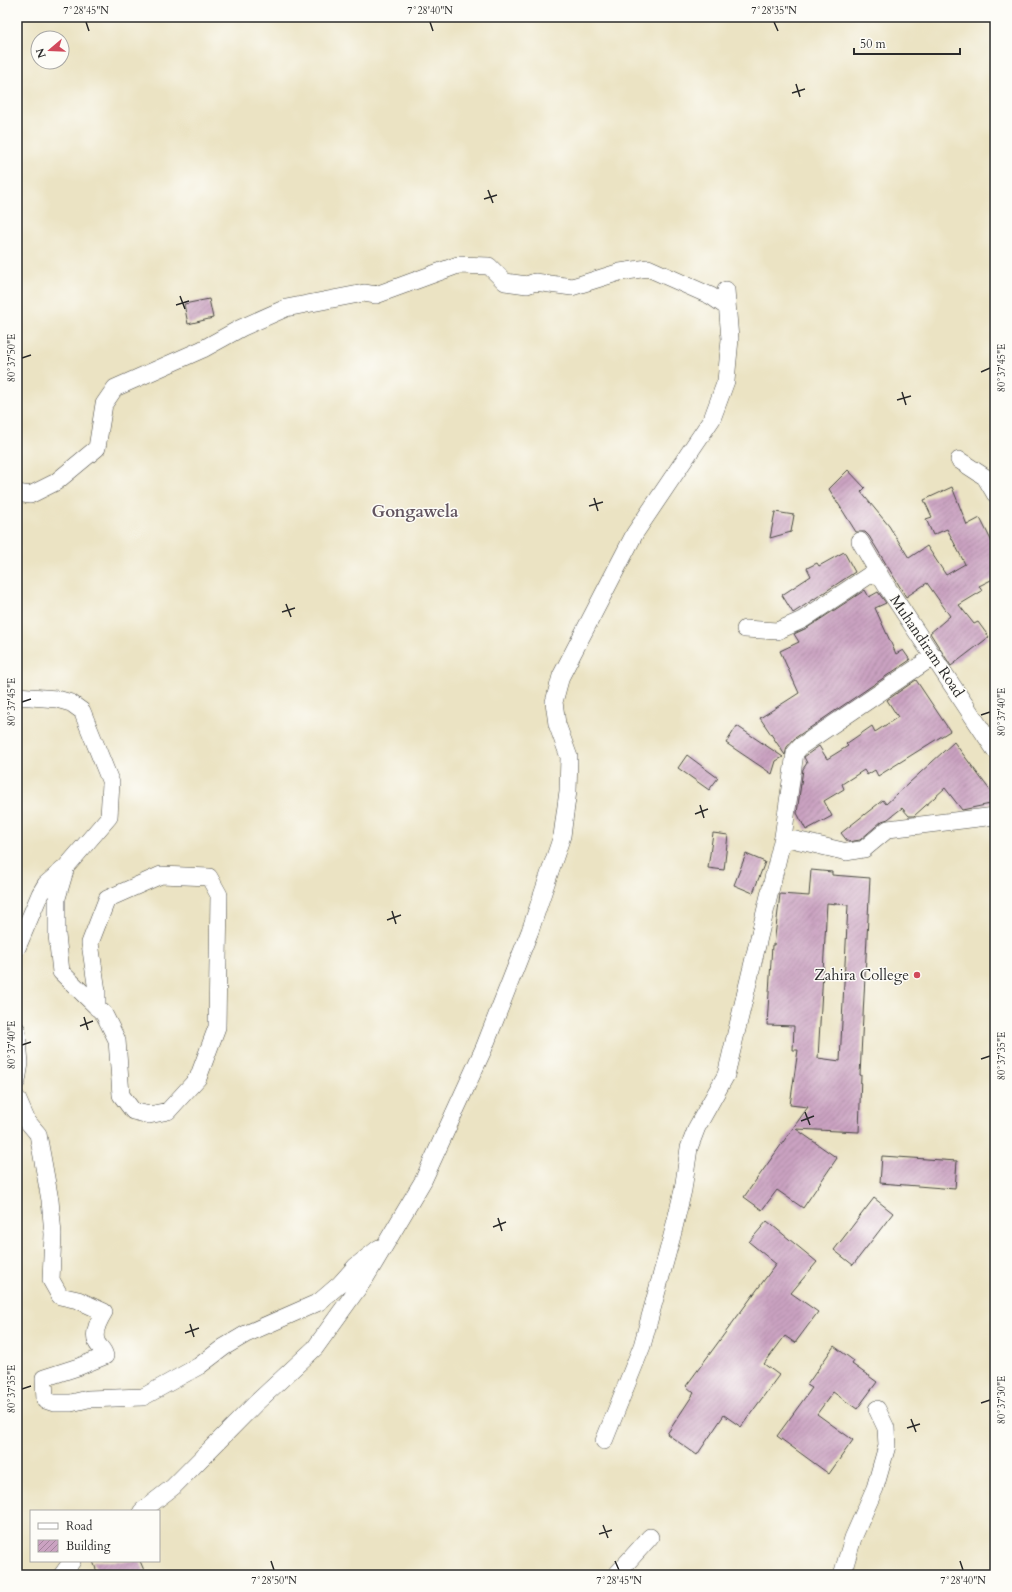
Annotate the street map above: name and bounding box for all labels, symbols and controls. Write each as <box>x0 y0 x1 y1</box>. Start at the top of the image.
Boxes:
text: 7°28'45"N <box>63 4 109 18</box>
text: 7°28'40"N <box>407 4 453 18</box>
text: 7°28'35"N <box>751 4 797 18</box>
north arrow <box>30 30 70 70</box>
scale bar <box>854 30 960 56</box>
text: 50 m <box>860 36 887 52</box>
text: N <box>32 46 50 60</box>
text: 80°37'50"E <box>5 334 19 382</box>
text: 80°37'45"E <box>995 344 1009 392</box>
district label: Gongawela <box>371 500 459 523</box>
street label: Muhandiram Road <box>885 591 969 701</box>
text: 80°37'45"E <box>5 678 19 726</box>
text: 80°37'40"E <box>995 688 1009 736</box>
place label: Zahira College <box>814 965 909 985</box>
marker: Zahira College <box>912 970 922 980</box>
text: 80°37'40"E <box>5 1021 19 1069</box>
text: 80°37'35"E <box>995 1032 1009 1080</box>
text: 80°37'35"E <box>5 1365 19 1413</box>
text: 80°37'30"E <box>995 1376 1009 1424</box>
legend <box>30 1510 160 1562</box>
text: Road <box>66 1518 93 1534</box>
text: Building <box>66 1538 111 1554</box>
text: 7°28'50"N <box>251 1574 297 1588</box>
text: 7°28'45"N <box>596 1574 642 1588</box>
text: 7°28'40"N <box>940 1574 986 1588</box>

